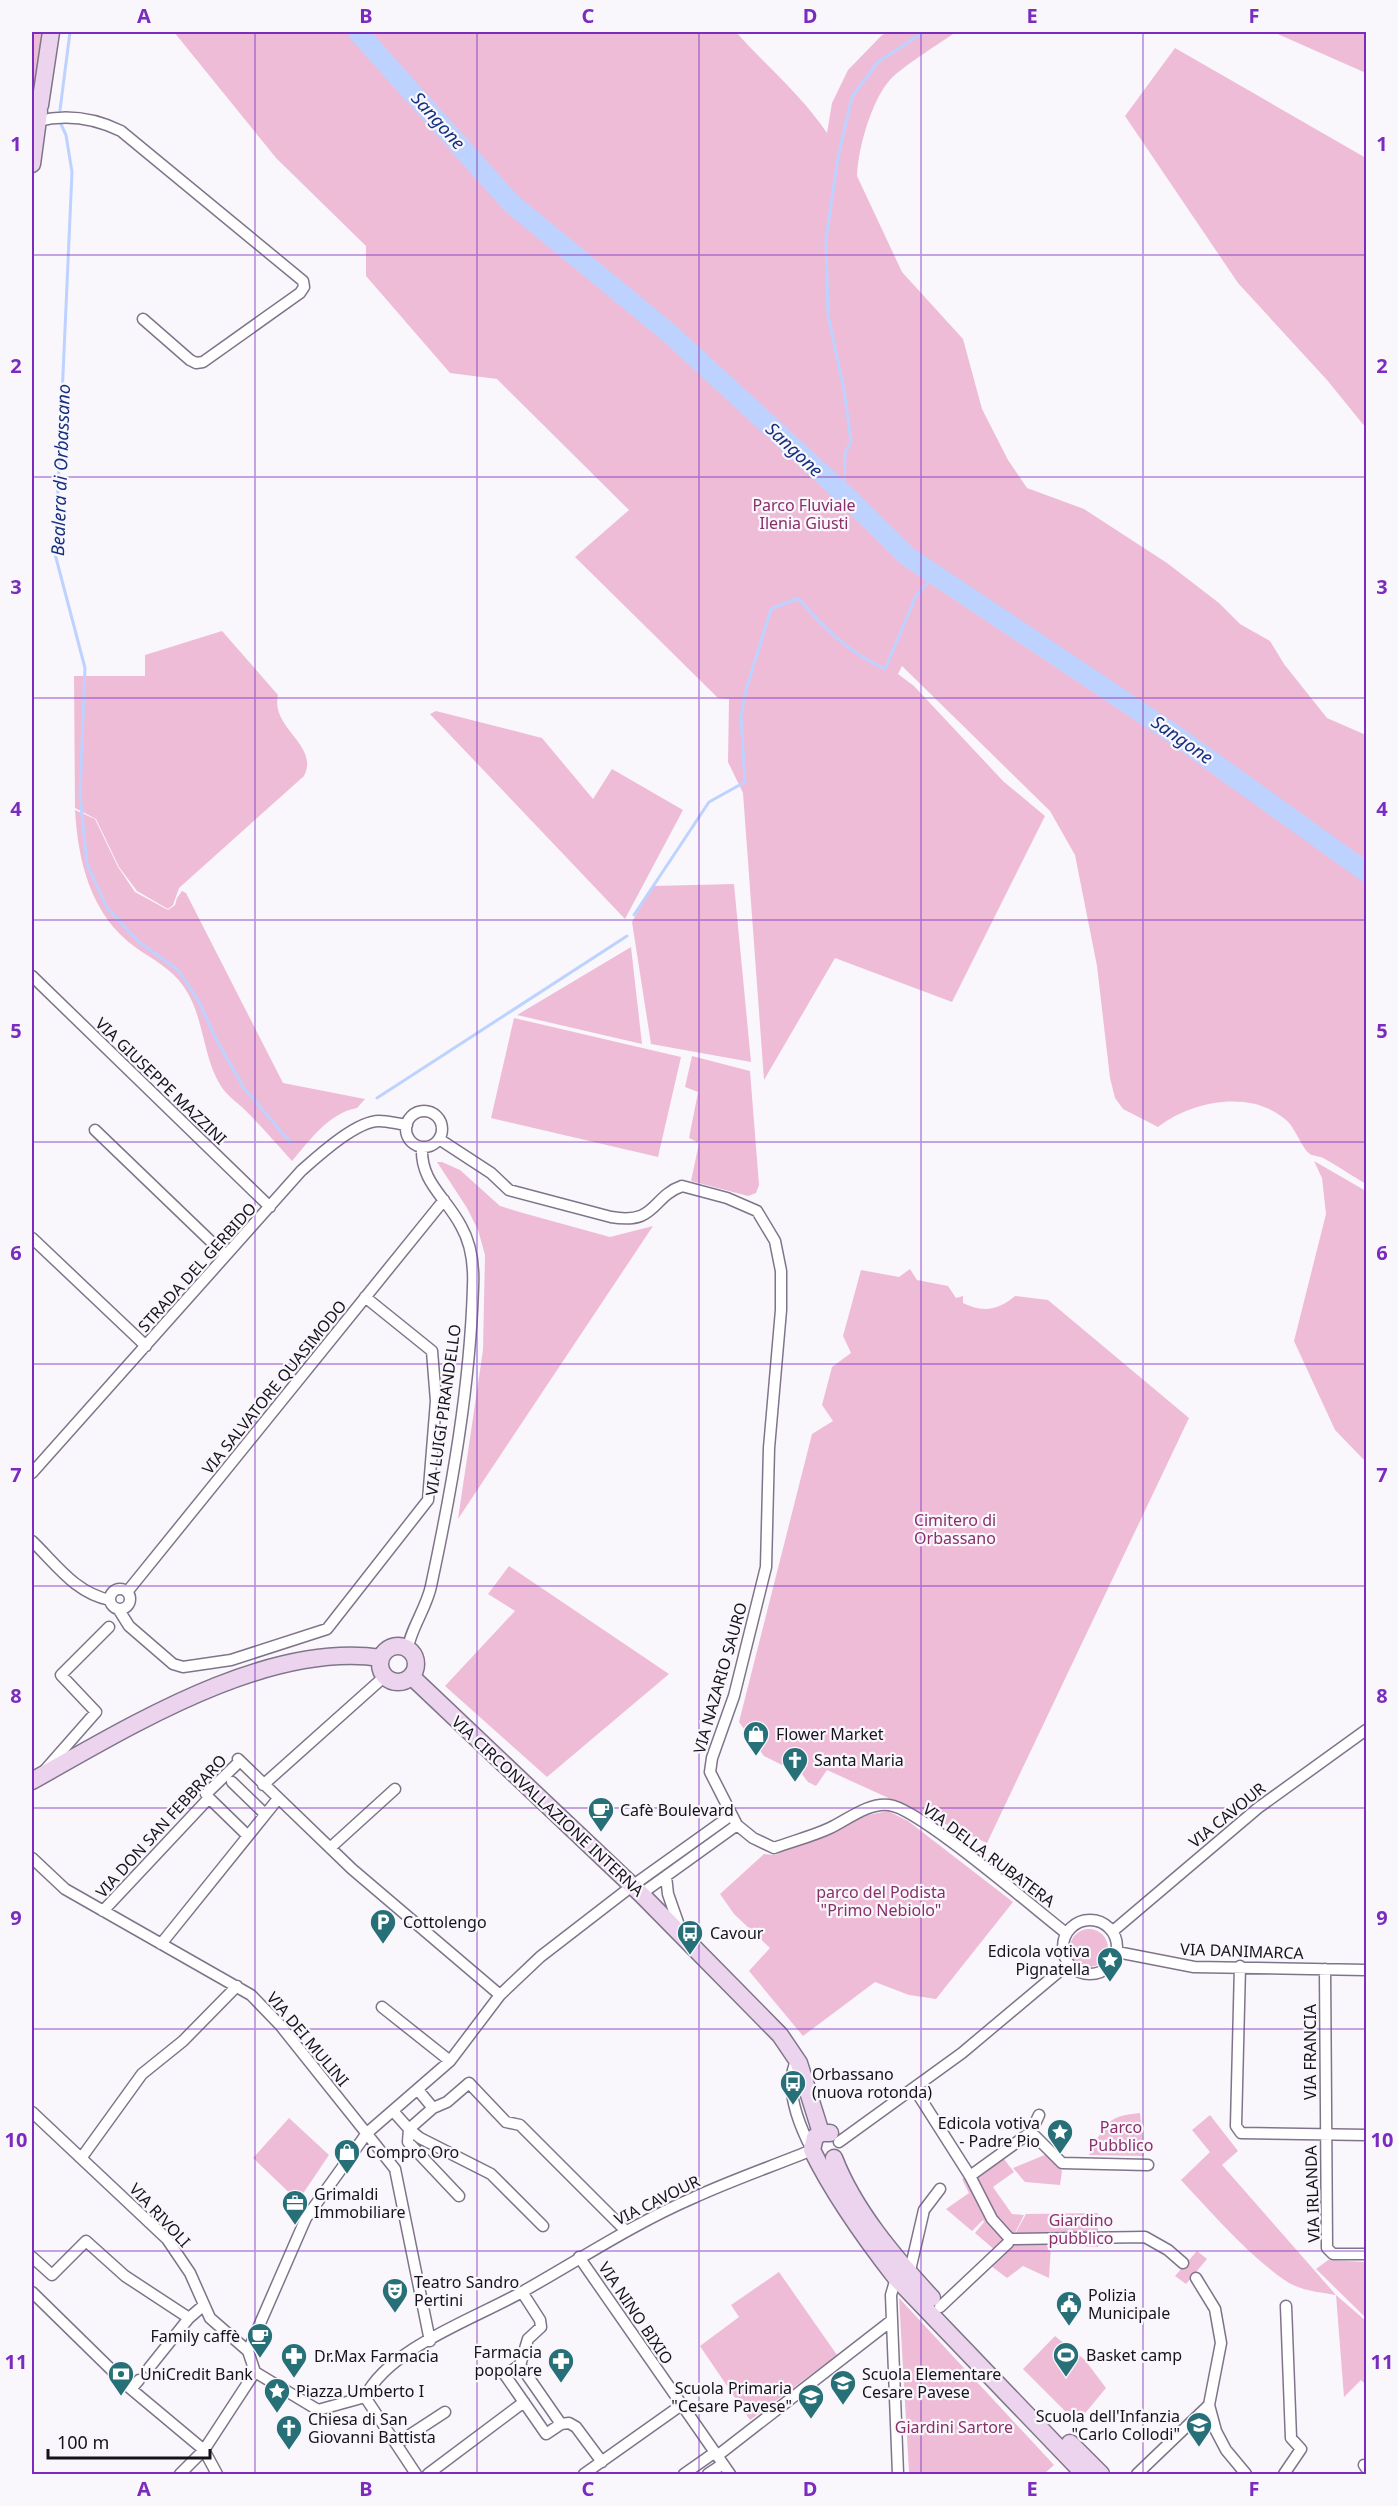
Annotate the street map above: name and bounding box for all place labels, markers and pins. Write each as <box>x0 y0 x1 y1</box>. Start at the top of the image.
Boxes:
shop icon: Flower Market <box>741 1719 771 1757</box>
place label: Flower Market <box>776 1723 884 1745</box>
church icon: Santa Maria <box>780 1745 810 1783</box>
place label: Santa Maria <box>814 1749 904 1771</box>
cafe icon: Cafè Boulevard <box>586 1795 616 1833</box>
place label: Cafè Boulevard <box>620 1799 734 1821</box>
parking icon: Cottolengo <box>368 1907 398 1945</box>
place label: Cottolengo <box>403 1911 487 1933</box>
bus stop icon: Cavour <box>675 1918 705 1956</box>
place label: Cavour <box>710 1922 764 1944</box>
place label: Edicola votiva Pignatella <box>988 1940 1090 1980</box>
place icon: Edicola votiva Pignatella <box>1095 1945 1125 1983</box>
place label: Orbassano (nuova rotonda) <box>812 2063 932 2103</box>
bus stop icon: Orbassano (nuova rotonda) <box>778 2068 808 2106</box>
place label: Edicola votiva - Padre Pio <box>938 2112 1040 2152</box>
place icon: Edicola votiva - Padre Pio <box>1045 2117 1075 2155</box>
shop icon: Compro Oro <box>332 2137 362 2175</box>
place label: Compro Oro <box>366 2141 459 2163</box>
place label: Grimaldi Immobiliare <box>314 2183 406 2223</box>
office icon: Grimaldi Immobiliare <box>280 2188 310 2226</box>
place label: Teatro Sandro Pertini <box>414 2271 519 2311</box>
theatre icon: Teatro Sandro Pertini <box>380 2276 410 2314</box>
place label: Polizia Municipale <box>1088 2284 1170 2324</box>
public building icon: Polizia Municipale <box>1054 2289 1084 2327</box>
cafe icon: Family caffè <box>245 2321 275 2359</box>
place label: Family caffè <box>150 2325 240 2347</box>
sports icon: Basket camp <box>1051 2340 1081 2378</box>
pharmacy icon: Dr.Max Farmacia <box>279 2341 309 2379</box>
place label: Farmacia popolare <box>473 2341 542 2381</box>
place label: Basket camp <box>1086 2344 1182 2366</box>
place label: Dr.Max Farmacia <box>314 2345 439 2367</box>
pharmacy icon: Farmacia popolare <box>546 2346 576 2384</box>
bank icon: UniCredit Bank <box>106 2359 136 2397</box>
place label: UniCredit Bank <box>140 2363 253 2385</box>
place label: Scuola Elementare Cesare Pavese <box>862 2363 1001 2403</box>
school or university icon: Scuola Elementare Cesare Pavese <box>828 2368 858 2406</box>
place icon: Piazza Umberto I <box>262 2376 292 2414</box>
place label: Scuola Primaria "Cesare Pavese" <box>671 2377 792 2417</box>
place label: Piazza Umberto I <box>296 2380 424 2402</box>
school or university icon: Scuola Primaria "Cesare Pavese" <box>796 2382 826 2420</box>
place label: Scuola dell'Infanzia "Carlo Collodi" <box>1036 2405 1180 2445</box>
place label: Chiesa di San Giovanni Battista <box>308 2408 436 2448</box>
school or university icon: Scuola dell'Infanzia "Carlo Collodi" <box>1184 2410 1214 2448</box>
church icon: Chiesa di San Giovanni Battista <box>274 2413 304 2451</box>

